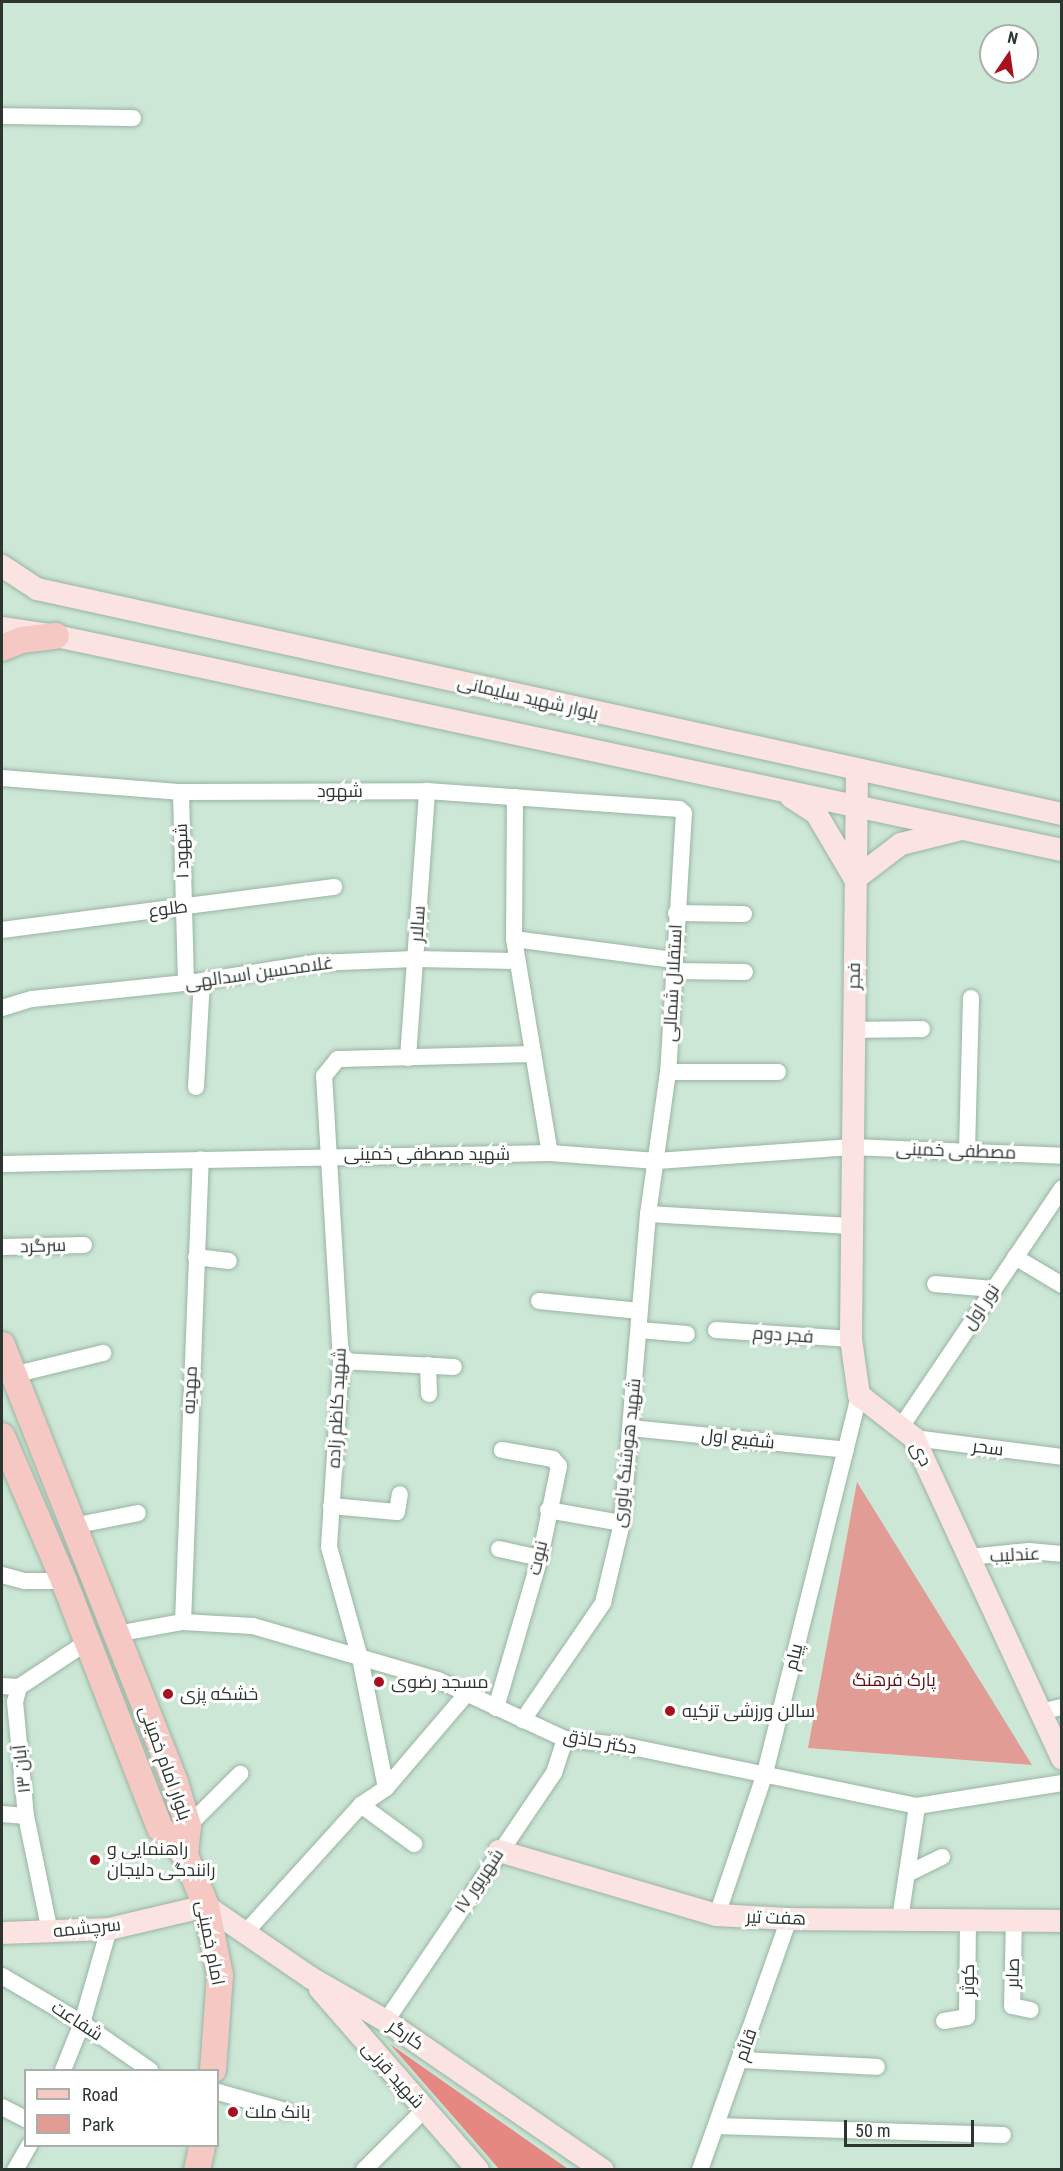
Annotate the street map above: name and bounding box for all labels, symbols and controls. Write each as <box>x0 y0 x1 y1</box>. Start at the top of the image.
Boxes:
north arrow <box>979 24 1039 84</box>
text: N <box>1006 28 1020 48</box>
street label: بلوار شهید سلیمانی <box>455 671 601 725</box>
street label: شهود <box>317 780 363 802</box>
street label: شهود ۱ <box>170 823 194 879</box>
street label: طلوع <box>147 896 189 922</box>
street label: سالار <box>406 905 430 943</box>
street label: استقلال شمالی <box>659 924 687 1042</box>
street label: غلامحسین اسدالهی <box>183 952 335 994</box>
street label: فجر <box>843 962 865 990</box>
street label: مصطفی خمینی <box>895 1138 1017 1164</box>
street label: شهید مصطفی خمینی <box>344 1143 510 1165</box>
street label: سرگرد <box>20 1234 66 1258</box>
street label: نور اول <box>958 1280 1004 1334</box>
street label: فجر دوم <box>752 1322 814 1348</box>
street label: شهید کاظم زاده <box>323 1347 351 1469</box>
street label: مهدیه <box>178 1365 202 1415</box>
street label: شهید هوشنگ یاوری <box>608 1377 646 1529</box>
street label: شفیع اول <box>700 1424 776 1454</box>
street label: سحر <box>971 1435 1005 1461</box>
street label: دی <box>906 1438 936 1470</box>
street label: نبوت <box>524 1539 552 1577</box>
street label: عندلیب <box>989 1543 1041 1567</box>
street label: پیام <box>780 1641 808 1673</box>
park label: پارک فرهنگ <box>852 1669 936 1691</box>
place label: مسجد رضوی <box>391 1671 489 1693</box>
marker: مسجد رضوی <box>372 1675 386 1689</box>
place label: خشکه پزی <box>180 1683 258 1705</box>
marker: خشکه پزی <box>161 1687 175 1701</box>
place label: سالن ورزشی تزکیه <box>682 1700 815 1722</box>
street label: بلوار امام خمینی <box>134 1703 196 1823</box>
marker: سالن ورزشی تزکیه <box>663 1704 677 1718</box>
street label: دکتر حاذق <box>562 1725 638 1759</box>
street label: ۱۳ آبان <box>9 1744 35 1794</box>
place label: راهنمایی و رانندگی دلیجان <box>107 1839 216 1882</box>
street label: ۱۷ شهریور <box>450 1845 508 1917</box>
marker: راهنمایی و رانندگی دلیجان <box>88 1853 102 1867</box>
street label: امام خمینی <box>191 1899 229 1987</box>
street label: هفت تیر <box>746 1906 806 1930</box>
street label: سرچشمه <box>52 1914 122 1942</box>
street label: صابر <box>1002 1958 1024 1988</box>
street label: کوثر <box>957 1964 979 1996</box>
street label: شفاعت <box>47 1996 107 2046</box>
street label: کارگر <box>384 2015 428 2055</box>
street label: قائم <box>730 2026 762 2064</box>
street label: شهید قرنی <box>357 2037 429 2113</box>
legend <box>24 2069 219 2147</box>
text: Road <box>82 2084 118 2105</box>
place label: بانک ملت <box>245 2101 311 2123</box>
marker: بانک ملت <box>226 2105 240 2119</box>
scale bar <box>847 2108 978 2146</box>
text: Park <box>82 2114 114 2135</box>
text: 50 m <box>855 2120 890 2141</box>

